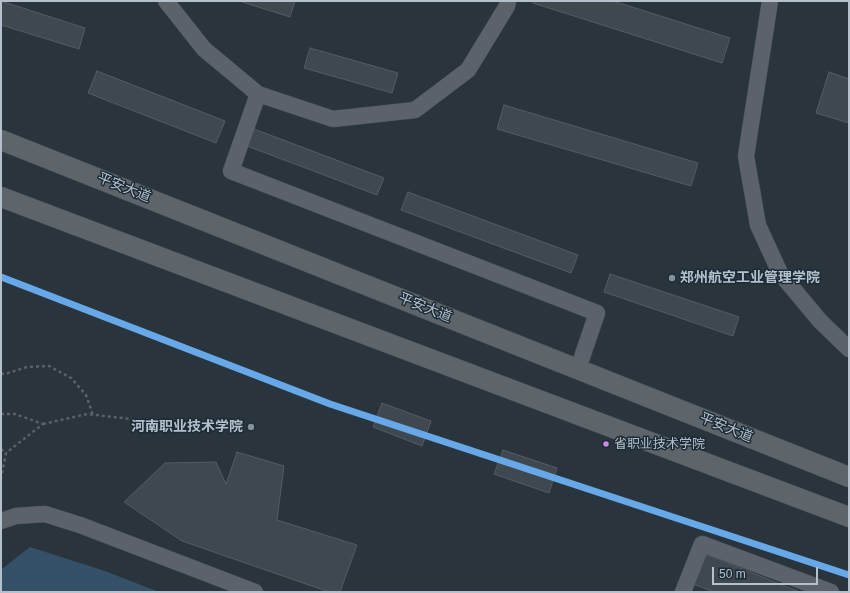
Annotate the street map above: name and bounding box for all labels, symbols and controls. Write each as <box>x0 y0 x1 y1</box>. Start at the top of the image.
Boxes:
street label: 平安大道 <box>95 170 153 206</box>
place label: 郑州航空工业管理学院 <box>680 270 820 286</box>
marker: 郑州航空工业管理学院 <box>667 273 677 283</box>
street label: 平安大道 <box>396 290 454 326</box>
street label: 平安大道 <box>697 410 755 446</box>
place label: 河南职业技术学院 <box>131 419 243 435</box>
marker: 河南职业技术学院 <box>246 422 256 432</box>
place label: 省职业技术学院 <box>614 436 705 452</box>
marker: 省职业技术学院 <box>601 439 611 449</box>
scale bar <box>714 559 820 585</box>
text: 50 m <box>719 567 746 581</box>

